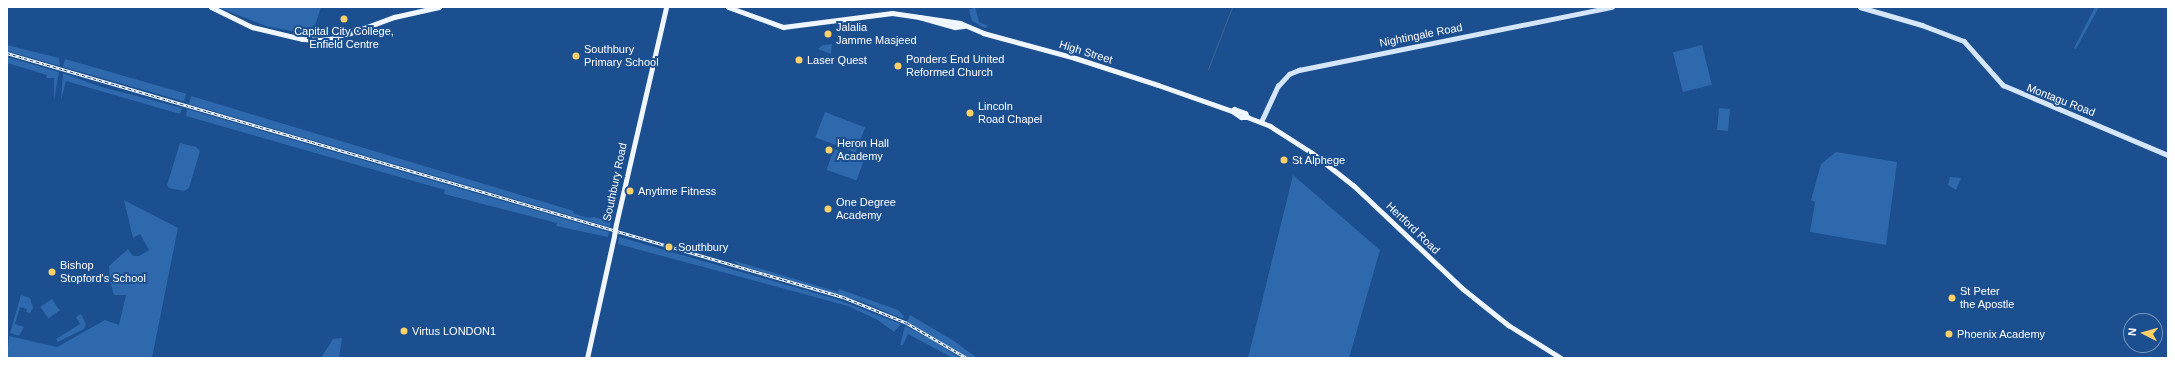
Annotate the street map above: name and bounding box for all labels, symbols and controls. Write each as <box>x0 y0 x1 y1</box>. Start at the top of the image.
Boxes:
marker: Capital City College, Enfield Centre <box>339 14 349 24</box>
street label: Nightingale Road <box>1378 20 1464 50</box>
place label: Jalalia Jamme Masjeed <box>836 21 917 47</box>
place label: Capital City College, Enfield Centre <box>294 25 394 51</box>
marker: Jalalia Jamme Masjeed <box>823 29 833 39</box>
street label: High Street <box>1058 38 1114 66</box>
place label: Southbury Primary School <box>584 43 659 69</box>
marker: Southbury Primary School <box>571 51 581 61</box>
place label: Laser Quest <box>807 53 867 67</box>
place label: Ponders End United Reformed Church <box>906 53 1004 79</box>
marker: Laser Quest <box>794 55 804 65</box>
marker: Ponders End United Reformed Church <box>893 61 903 71</box>
street label: Montagu Road <box>2025 81 2097 119</box>
place label: Lincoln Road Chapel <box>978 100 1042 126</box>
marker: Lincoln Road Chapel <box>965 108 975 118</box>
place label: Heron Hall Academy <box>837 137 889 163</box>
street label: Southbury Road <box>600 142 630 222</box>
marker: Heron Hall Academy <box>824 145 834 155</box>
place label: St Alphege <box>1292 153 1346 167</box>
marker: St Alphege <box>1279 155 1289 165</box>
place label: Anytime Fitness <box>638 184 716 198</box>
marker: Anytime Fitness <box>625 186 635 196</box>
place label: One Degree Academy <box>836 196 896 222</box>
street label: Hertford Road <box>1384 199 1442 257</box>
marker: One Degree Academy <box>823 204 833 214</box>
place label: Southbury <box>678 240 728 254</box>
marker: Southbury <box>663 241 675 253</box>
place label: Bishop Stopford's School <box>60 259 146 285</box>
marker: Bishop Stopford's School <box>47 267 57 277</box>
place label: St Peter the Apostle <box>1960 285 2015 311</box>
marker: St Peter the Apostle <box>1947 293 1957 303</box>
north arrow <box>2123 313 2163 353</box>
place label: Virtus LONDON1 <box>412 324 496 338</box>
marker: Virtus LONDON1 <box>399 326 409 336</box>
place label: Phoenix Academy <box>1957 327 2046 341</box>
text: N <box>2126 327 2138 336</box>
marker: Phoenix Academy <box>1944 329 1954 339</box>

